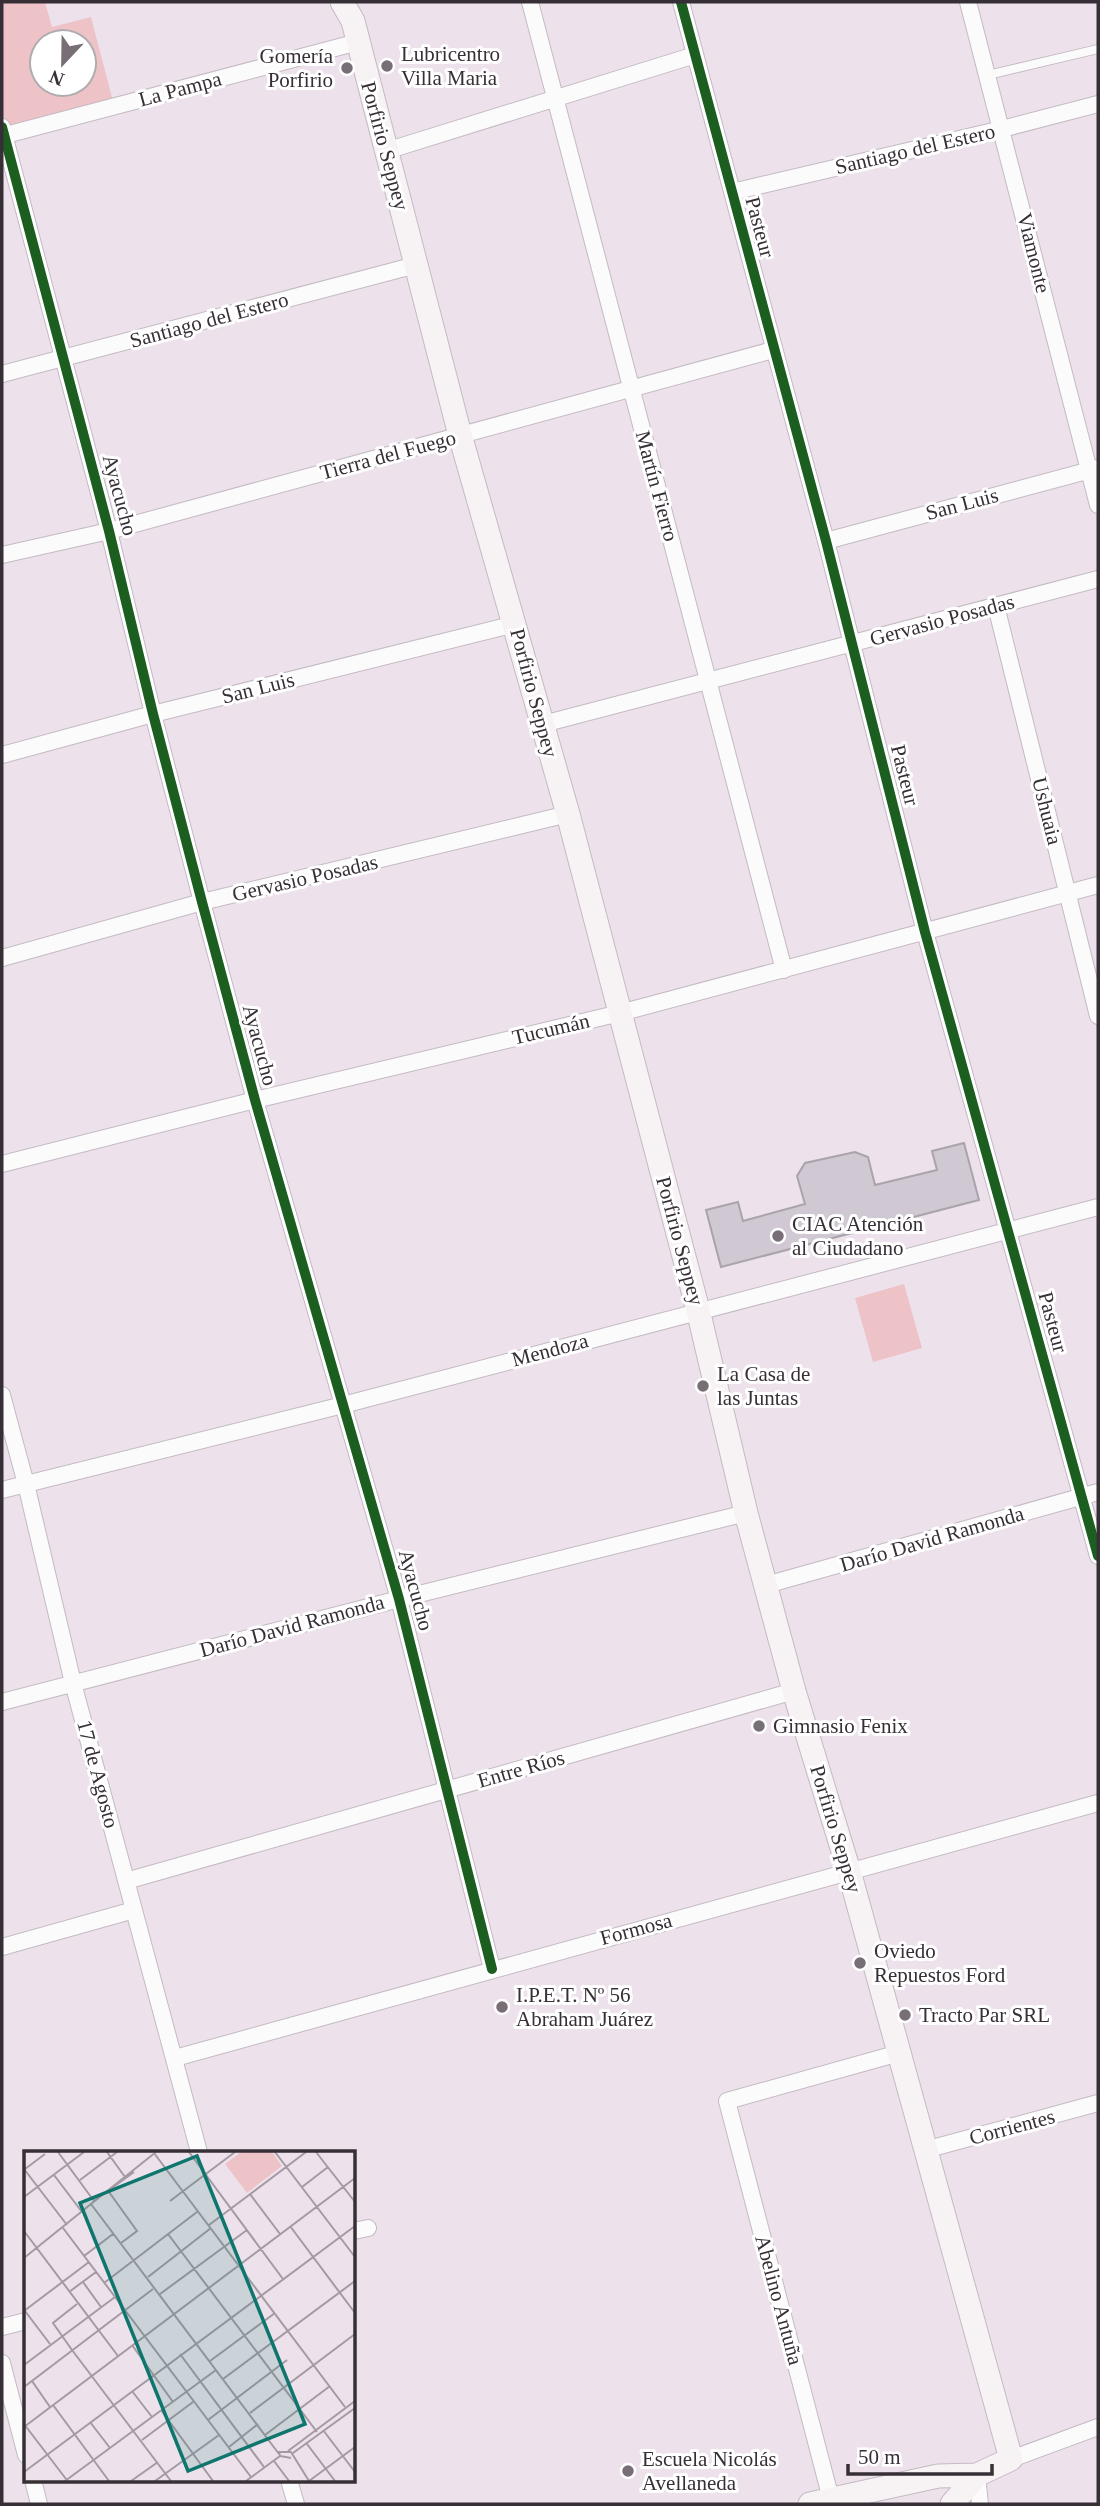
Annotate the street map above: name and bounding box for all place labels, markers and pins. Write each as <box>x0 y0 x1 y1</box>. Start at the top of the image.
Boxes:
place label: Lubricentro Villa Maria <box>401 42 500 90</box>
place label: Gomería Porfirio <box>260 44 334 92</box>
marker: Lubricentro Villa Maria <box>379 58 395 74</box>
marker: Gomería Porfirio <box>339 60 355 76</box>
place label: CIAC Atención al Ciudadano <box>792 1212 924 1260</box>
marker: CIAC Atención al Ciudadano <box>770 1228 786 1244</box>
place label: La Casa de las Juntas <box>717 1362 810 1410</box>
marker: La Casa de las Juntas <box>695 1378 711 1394</box>
place label: Gimnasio Fenix <box>773 1714 908 1738</box>
marker: Gimnasio Fenix <box>751 1718 767 1734</box>
place label: Oviedo Repuestos Ford <box>874 1939 1006 1987</box>
marker: Oviedo Repuestos Ford <box>852 1955 868 1971</box>
place label: I.P.E.T. Nº 56 Abraham Juárez <box>516 1983 653 2031</box>
marker: I.P.E.T. Nº 56 Abraham Juárez <box>494 1999 510 2015</box>
place label: Tracto Par SRL <box>919 2003 1050 2027</box>
marker: Tracto Par SRL <box>897 2007 913 2023</box>
place label: Escuela Nicolás Avellaneda <box>642 2447 777 2495</box>
marker: Escuela Nicolás Avellaneda <box>620 2463 636 2479</box>

